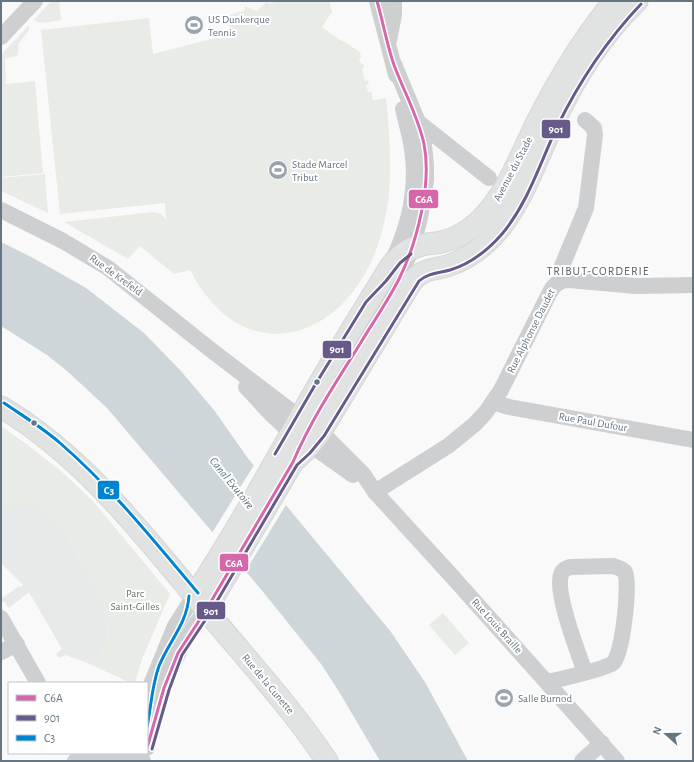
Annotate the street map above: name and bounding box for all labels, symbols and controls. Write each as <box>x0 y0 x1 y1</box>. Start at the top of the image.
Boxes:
sports icon: US Dunkerque Tennis <box>183 14 205 36</box>
place label: US Dunkerque Tennis <box>208 14 270 38</box>
line badge: 901 <box>541 119 571 139</box>
text: 901 <box>548 124 564 135</box>
street label: Avenue du Stade <box>491 135 535 203</box>
sports icon: Stade Marcel Tribut <box>267 159 289 181</box>
place label: Stade Marcel Tribut <box>292 159 347 183</box>
line badge: C6A <box>408 189 439 209</box>
text: C6A <box>415 194 433 205</box>
street label: Rue de Krefeld <box>88 252 145 298</box>
district label: TRIBUT-CORDERIE <box>546 265 650 277</box>
street label: Rue Alphonse Daudet <box>505 287 557 375</box>
line badge: 901 <box>322 340 352 359</box>
text: 901 <box>329 344 345 355</box>
unlabelled marker <box>312 377 322 387</box>
street label: Rue Paul Dufour <box>558 411 628 434</box>
unlabelled marker <box>29 418 39 428</box>
water label: Canal Exutoire <box>208 455 257 512</box>
line badge: C3 <box>97 480 120 500</box>
text: C3 <box>104 485 114 496</box>
line badge: C6A <box>219 553 249 572</box>
text: C6A <box>225 558 243 569</box>
park label: Parc Saint-Gilles <box>111 588 159 612</box>
street label: Rue Louis Braille <box>470 596 524 656</box>
line badge: 901 <box>196 601 226 620</box>
text: 901 <box>203 606 219 617</box>
street label: Rue de la Cunette <box>240 652 296 716</box>
legend <box>8 682 148 754</box>
sports icon: Salle Burnod <box>493 687 515 709</box>
text: C6A <box>44 692 63 704</box>
place label: Salle Burnod <box>518 693 572 704</box>
text: 901 <box>44 712 60 724</box>
north arrow <box>646 714 686 754</box>
text: N <box>651 725 664 736</box>
text: C3 <box>44 732 55 744</box>

